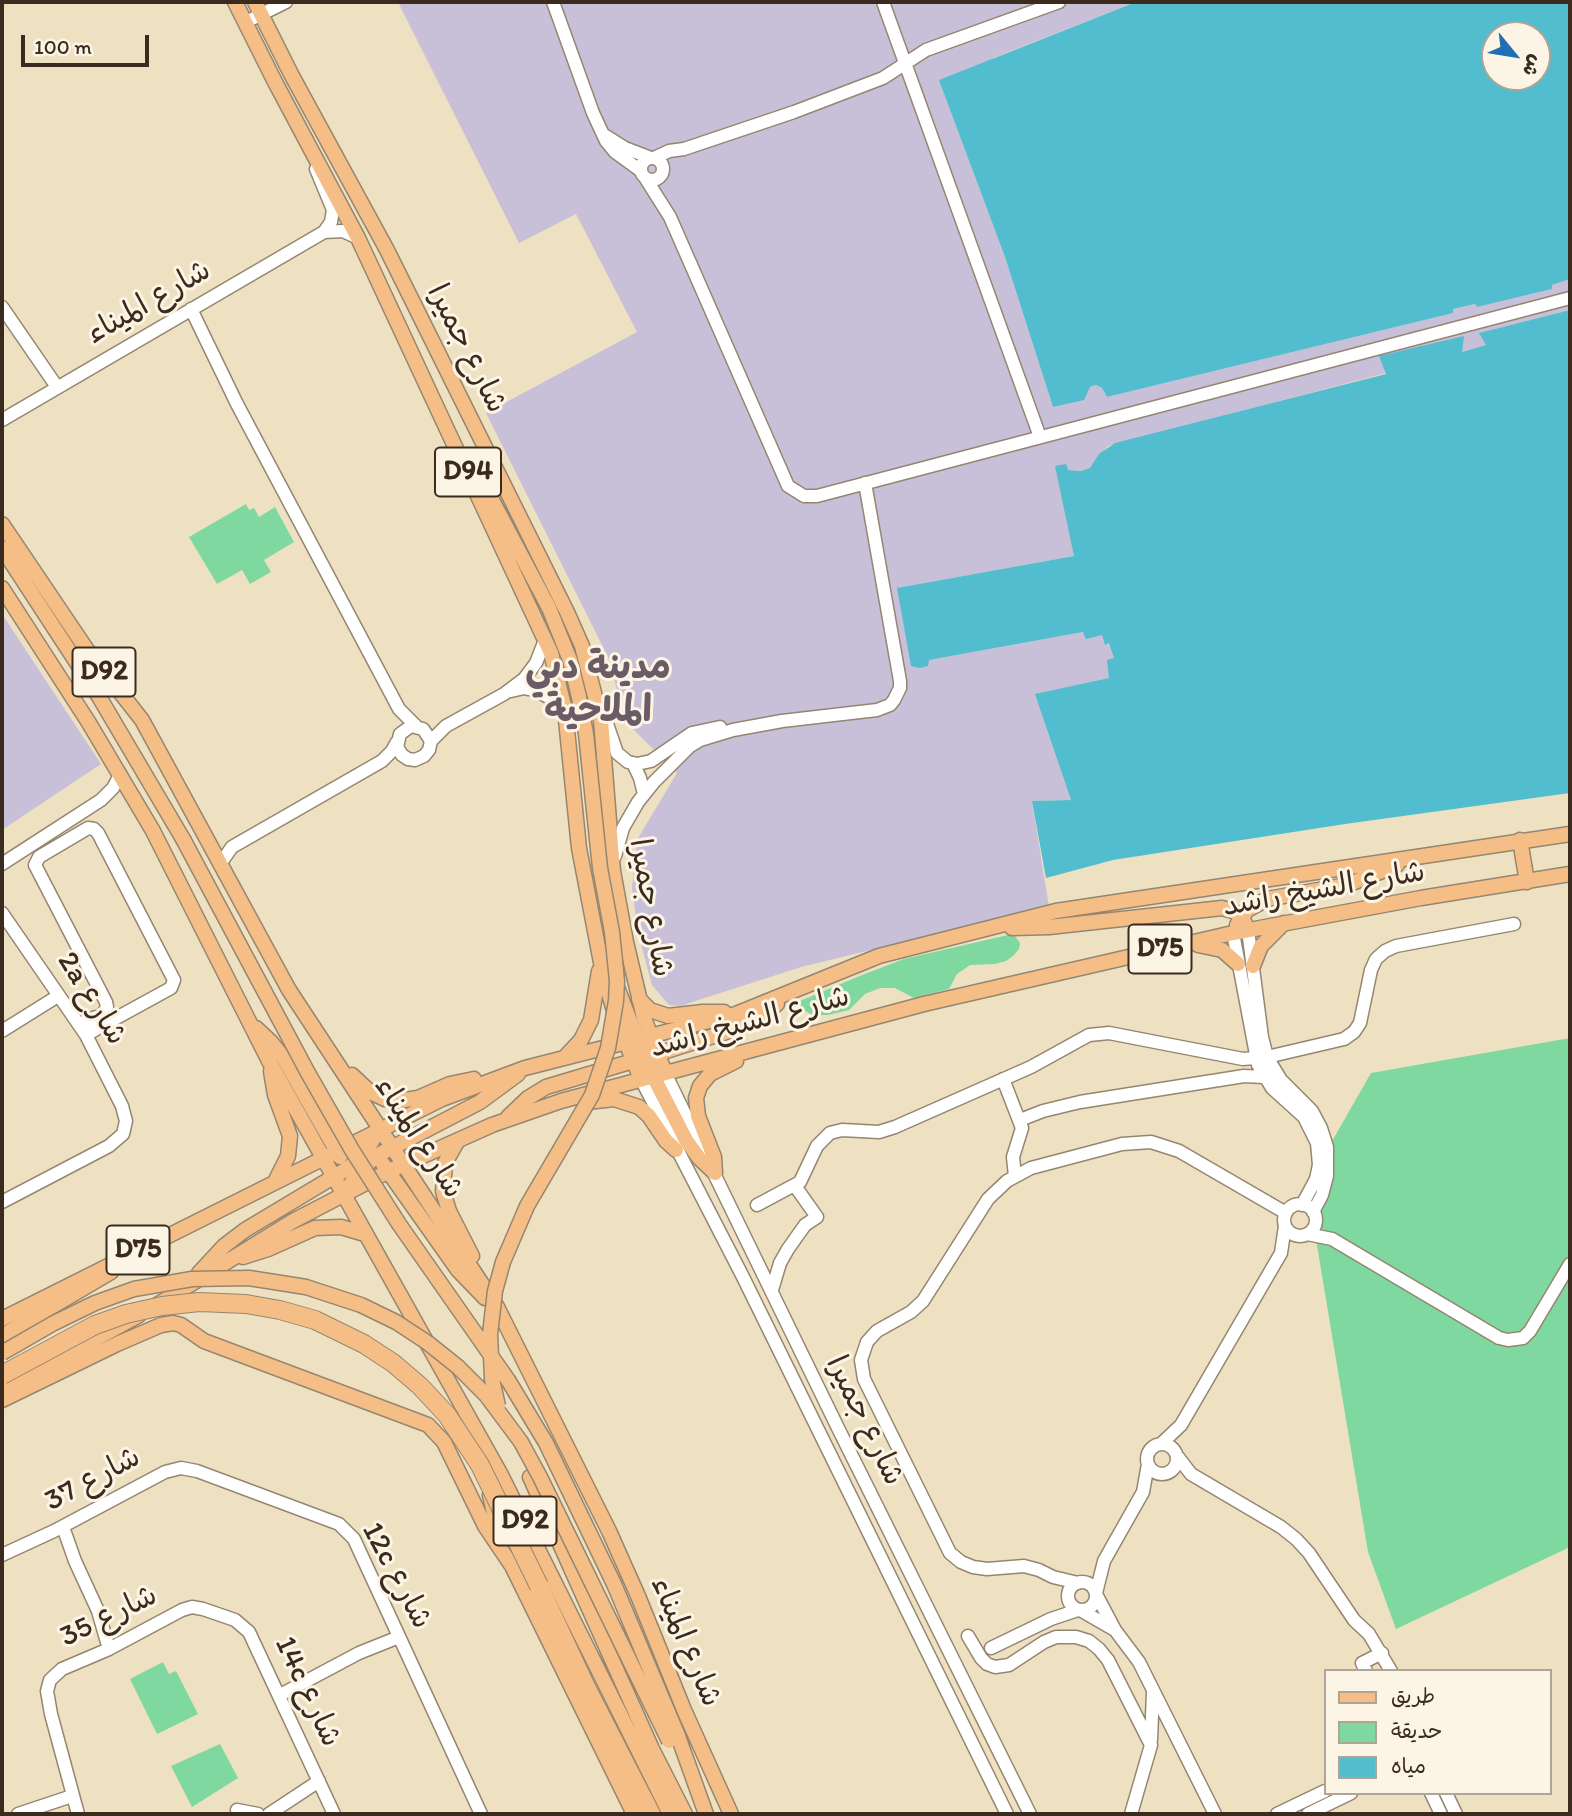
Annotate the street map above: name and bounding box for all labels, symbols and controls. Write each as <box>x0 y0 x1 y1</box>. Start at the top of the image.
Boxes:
scale bar <box>24 21 152 65</box>
north arrow <box>1481 21 1551 91</box>
text: 100 m <box>34 34 92 59</box>
text: ش <box>1518 51 1548 81</box>
street label: شارع الميناء <box>80 253 218 353</box>
street label: شارع جميرا <box>418 279 514 419</box>
road number: D94 <box>435 448 501 496</box>
district label: مدينة دبي الملاحية <box>525 647 671 734</box>
road number: D92 <box>72 648 136 696</box>
street label: شارع جميرا <box>620 836 680 980</box>
street label: شارع الشيخ راشد <box>1220 854 1428 926</box>
road number: D75 <box>1128 925 1192 974</box>
street label: 2a شارع <box>48 946 134 1052</box>
street label: شارع الشيخ راشد <box>646 979 854 1067</box>
street label: شارع الميناء <box>365 1070 471 1206</box>
road number: D75 <box>106 1226 170 1274</box>
street label: شارع جميرا <box>817 1350 911 1492</box>
street label: شارع 37 <box>39 1440 147 1520</box>
road number: D92 <box>494 1496 556 1546</box>
street label: 12c شارع <box>353 1517 439 1635</box>
street label: شارع الميناء <box>642 1572 728 1712</box>
street label: شارع 35 <box>54 1578 164 1656</box>
street label: 14c شارع <box>266 1631 348 1753</box>
legend <box>1324 1669 1551 1795</box>
text: طريق <box>1391 1683 1435 1708</box>
text: حديقة <box>1391 1718 1442 1743</box>
text: مياه <box>1391 1753 1426 1778</box>

